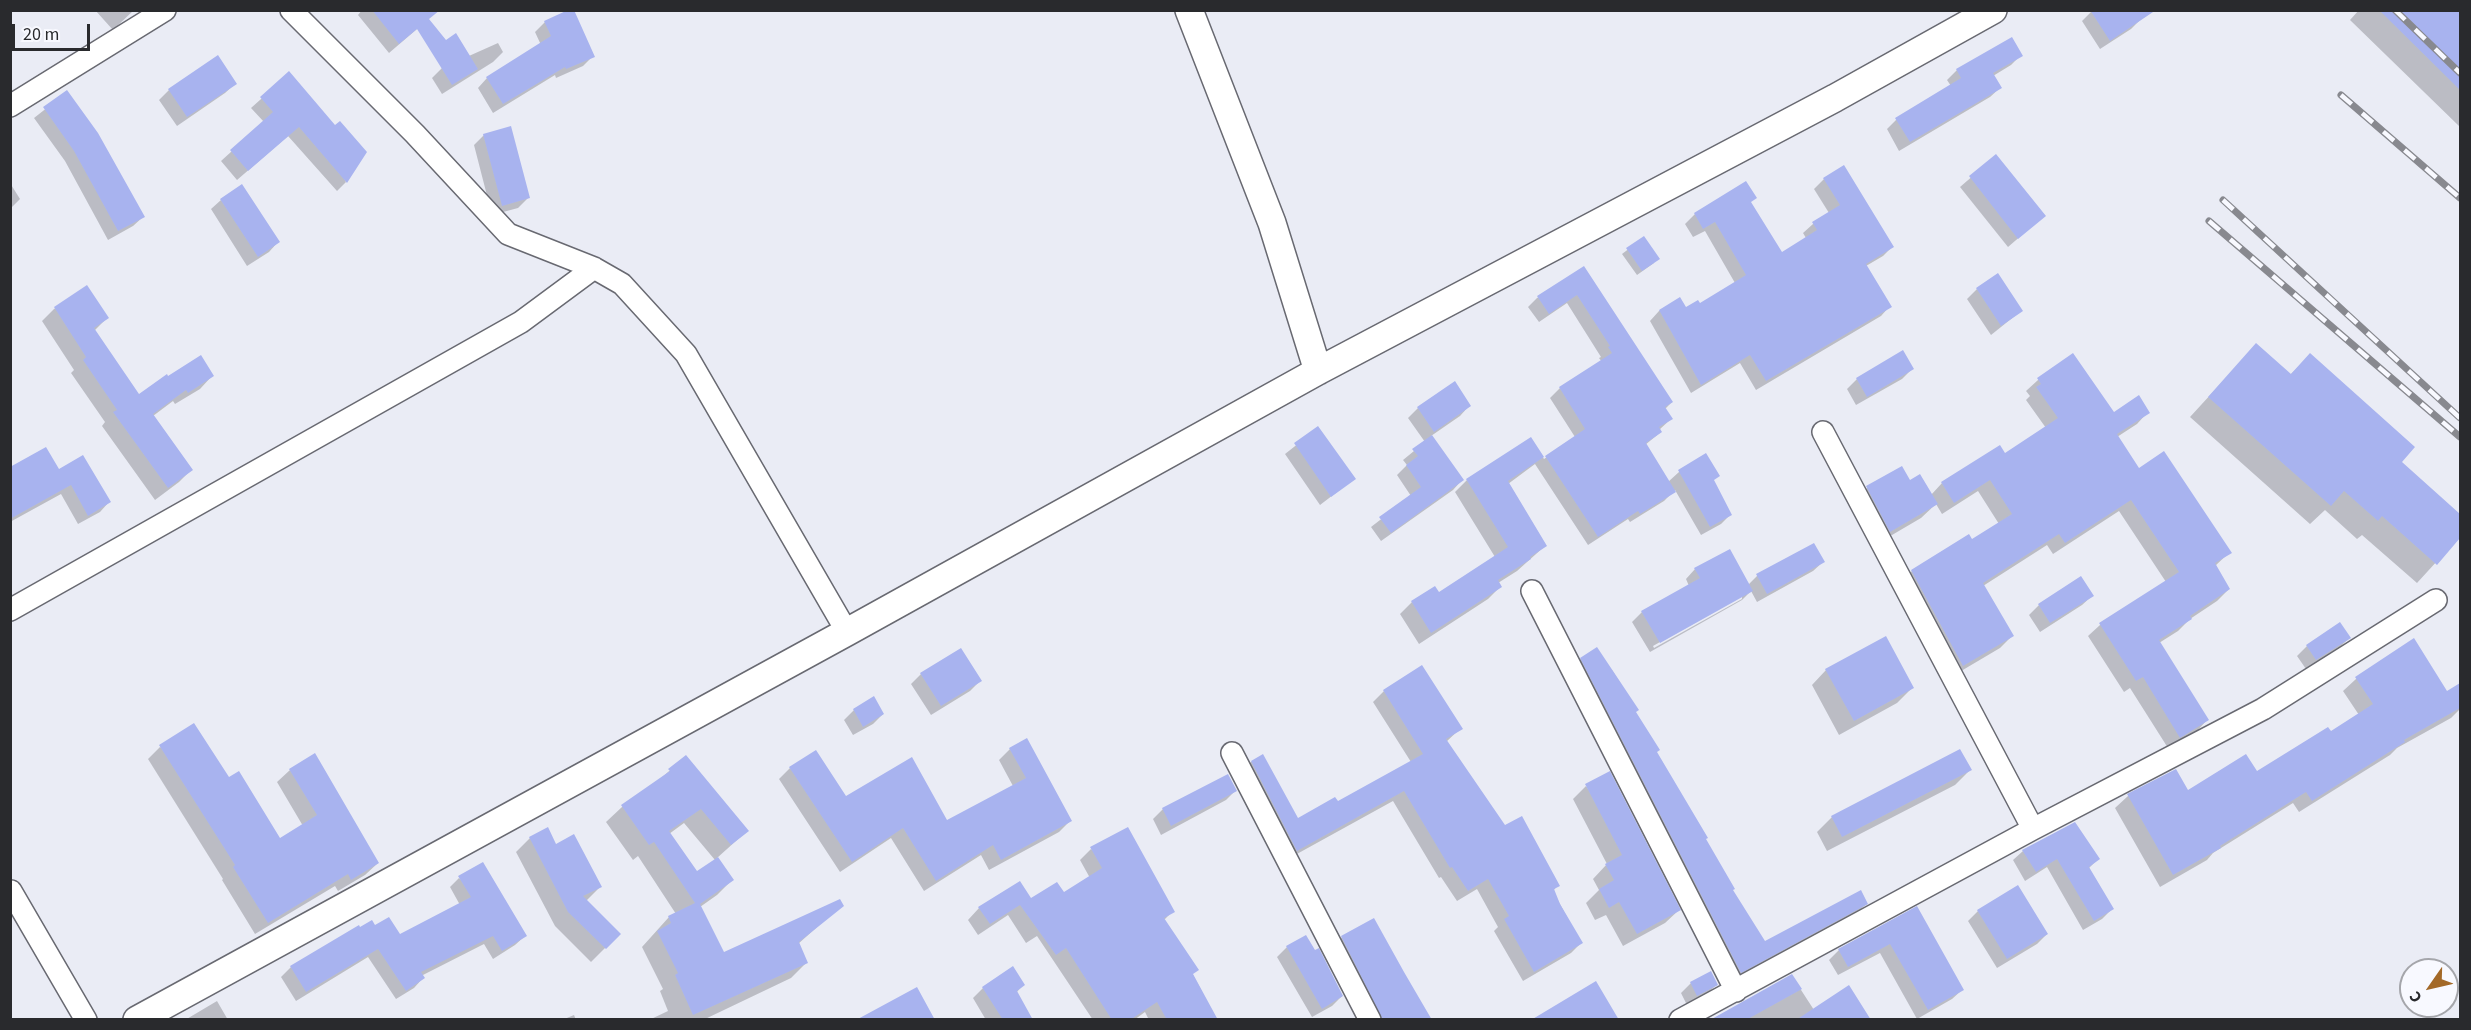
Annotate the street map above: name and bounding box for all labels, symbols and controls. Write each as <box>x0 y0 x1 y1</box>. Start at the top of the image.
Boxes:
scale bar <box>15 12 93 50</box>
text: 20 m <box>23 22 59 47</box>
north arrow <box>2399 958 2459 1018</box>
text: С <box>2404 987 2427 1007</box>

